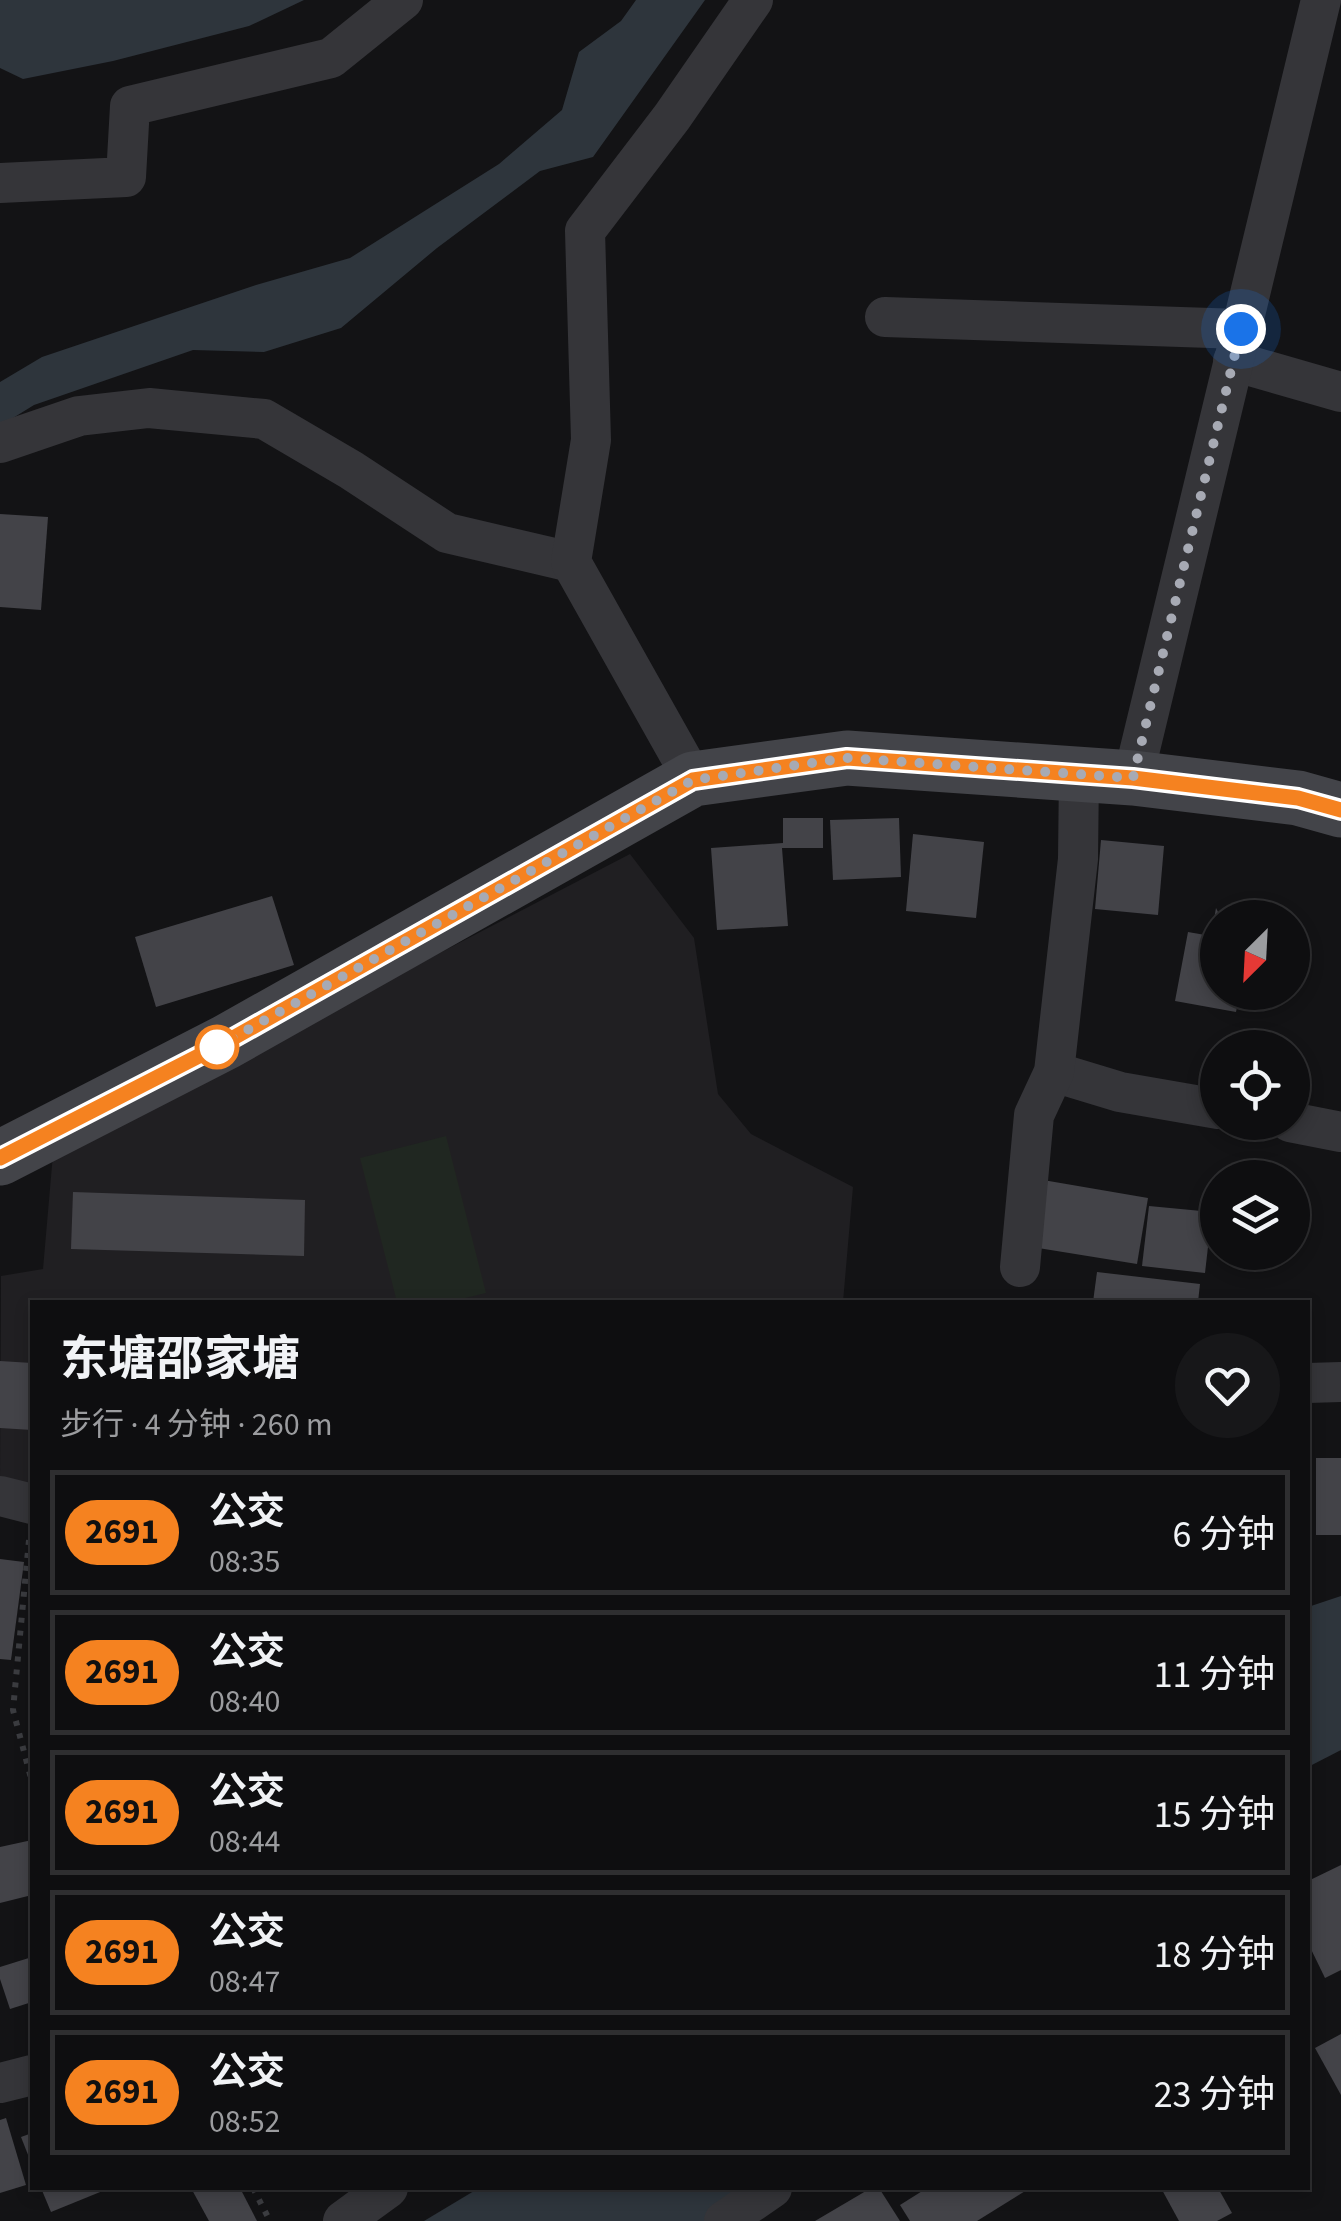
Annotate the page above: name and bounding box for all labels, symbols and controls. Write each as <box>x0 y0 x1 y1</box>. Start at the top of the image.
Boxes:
your location <box>1216 304 1266 354</box>
north arrow <box>1200 900 1310 1010</box>
map controls <box>1200 900 1310 1270</box>
unlabelled marker <box>196 1026 238 1068</box>
button: locate <box>1200 1030 1310 1140</box>
button: layers <box>1200 1160 1310 1270</box>
text: 东塘邵家塘 <box>60 1326 300 1394</box>
button: heart <box>1175 1333 1280 1438</box>
text: 步行 · 4 分钟 · 260 m <box>60 1402 332 1448</box>
text: 公交 <box>209 1485 285 1539</box>
text: 2691 <box>85 1507 159 1557</box>
text: 6 分钟 <box>1173 1508 1275 1562</box>
text: 08:35 <box>209 1539 281 1585</box>
text: 公交 <box>209 1625 285 1679</box>
text: 2691 <box>85 1647 159 1697</box>
text: 11 分钟 <box>1154 1648 1275 1702</box>
text: 08:40 <box>209 1679 281 1725</box>
text: 公交 <box>209 1765 285 1819</box>
text: 2691 <box>85 1787 159 1837</box>
text: 15 分钟 <box>1154 1788 1275 1842</box>
text: 08:44 <box>209 1819 281 1865</box>
text: 公交 <box>209 1905 285 1959</box>
text: 2691 <box>85 1927 159 1977</box>
text: 18 分钟 <box>1154 1928 1275 1982</box>
text: 08:47 <box>209 1959 281 2005</box>
text: 公交 <box>209 2045 285 2099</box>
text: 2691 <box>85 2067 159 2117</box>
text: 23 分钟 <box>1154 2068 1275 2122</box>
text: 08:52 <box>209 2099 281 2145</box>

